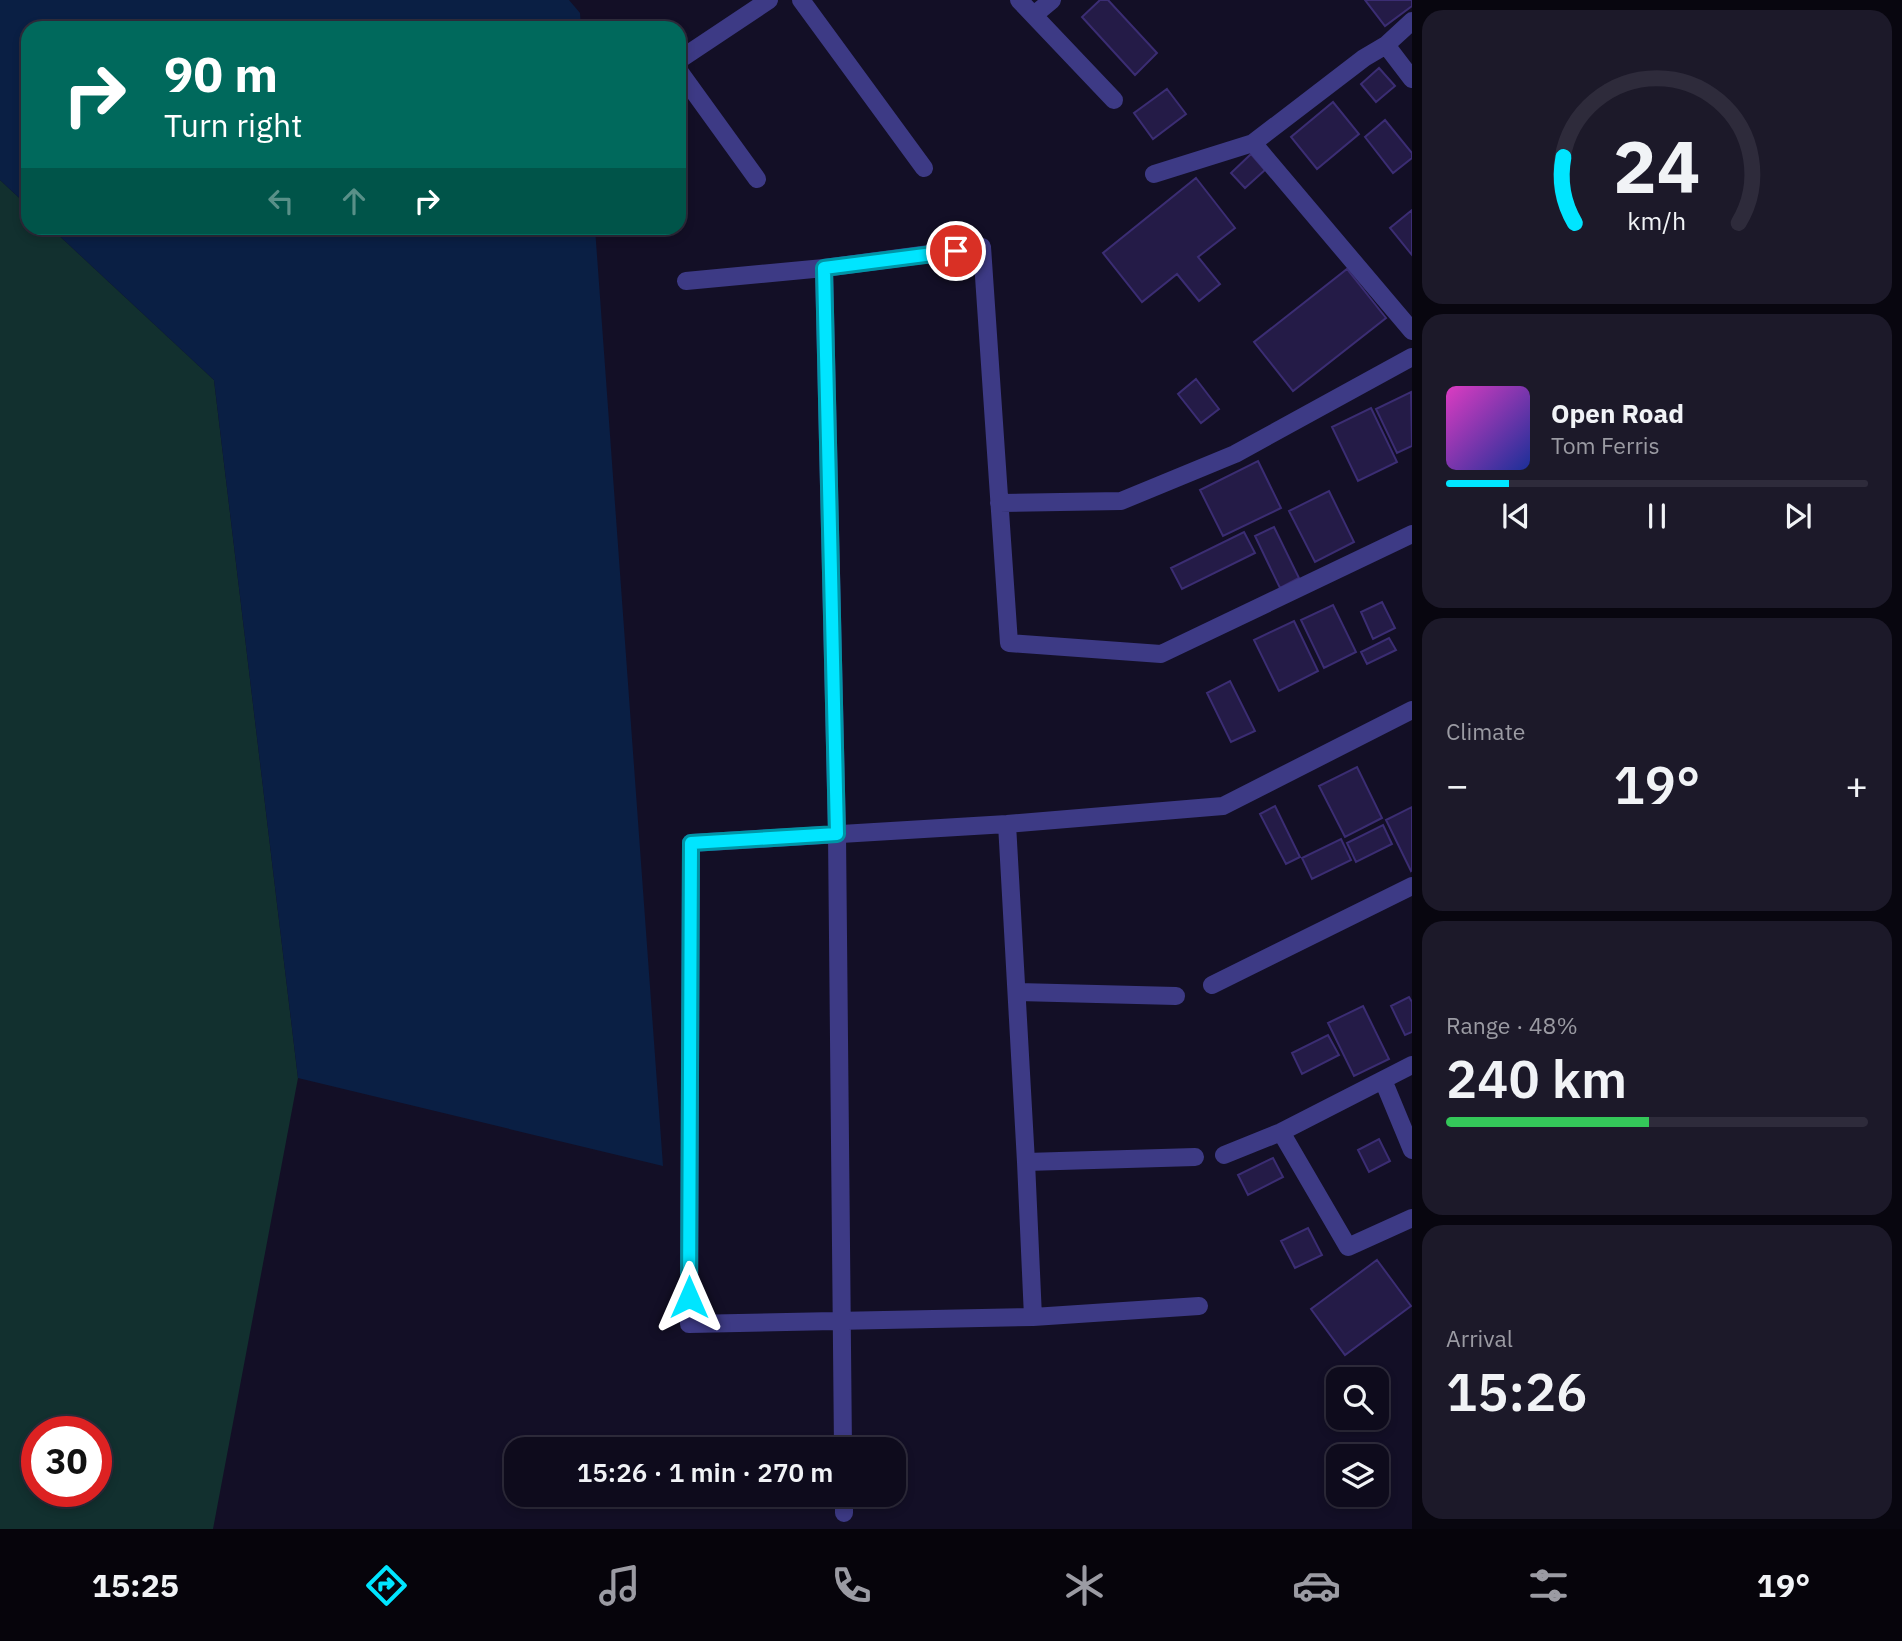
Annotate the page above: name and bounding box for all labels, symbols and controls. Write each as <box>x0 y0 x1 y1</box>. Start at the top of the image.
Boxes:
text: 90 m <box>164 42 278 105</box>
icon: right <box>49 49 140 140</box>
text: Turn right <box>164 104 302 146</box>
text: 24 <box>1613 118 1701 213</box>
icon: left <box>262 182 300 220</box>
icon: ahead <box>335 182 373 220</box>
icon: right <box>408 182 446 220</box>
text: km/h <box>1628 204 1686 237</box>
pin <box>926 221 986 281</box>
icon: arrive <box>937 232 975 270</box>
text: Open Road <box>1551 396 1684 430</box>
text: Tom Ferris <box>1551 430 1660 460</box>
icon: previous <box>1497 497 1535 535</box>
icon: pause <box>1638 497 1676 535</box>
icon: next <box>1779 497 1817 535</box>
text: Climate <box>1446 716 1525 746</box>
text: 19° <box>1614 751 1700 818</box>
text: − <box>1446 760 1469 809</box>
text: + <box>1845 760 1868 809</box>
text: Range · 48% <box>1446 1010 1578 1040</box>
text: 240 km <box>1446 1045 1627 1112</box>
position arrow <box>652 1260 726 1334</box>
text: Arrival <box>1446 1323 1513 1353</box>
text: 15:26 <box>1446 1358 1587 1425</box>
map controls <box>1326 1367 1389 1507</box>
button: search <box>1326 1367 1389 1430</box>
speed limit sign: 30 <box>21 1416 112 1507</box>
button: layers <box>1326 1444 1389 1507</box>
text: 15:26 · 1 min · 270 m <box>577 1455 833 1489</box>
icon: directions <box>362 1561 411 1610</box>
icon: music <box>595 1561 644 1610</box>
icon: phone <box>827 1561 876 1610</box>
icon: climate <box>1060 1561 1109 1610</box>
icon: car <box>1292 1561 1341 1610</box>
icon: filters <box>1524 1561 1573 1610</box>
text: 15:25 <box>92 1564 179 1606</box>
text: 19° <box>1757 1564 1810 1606</box>

